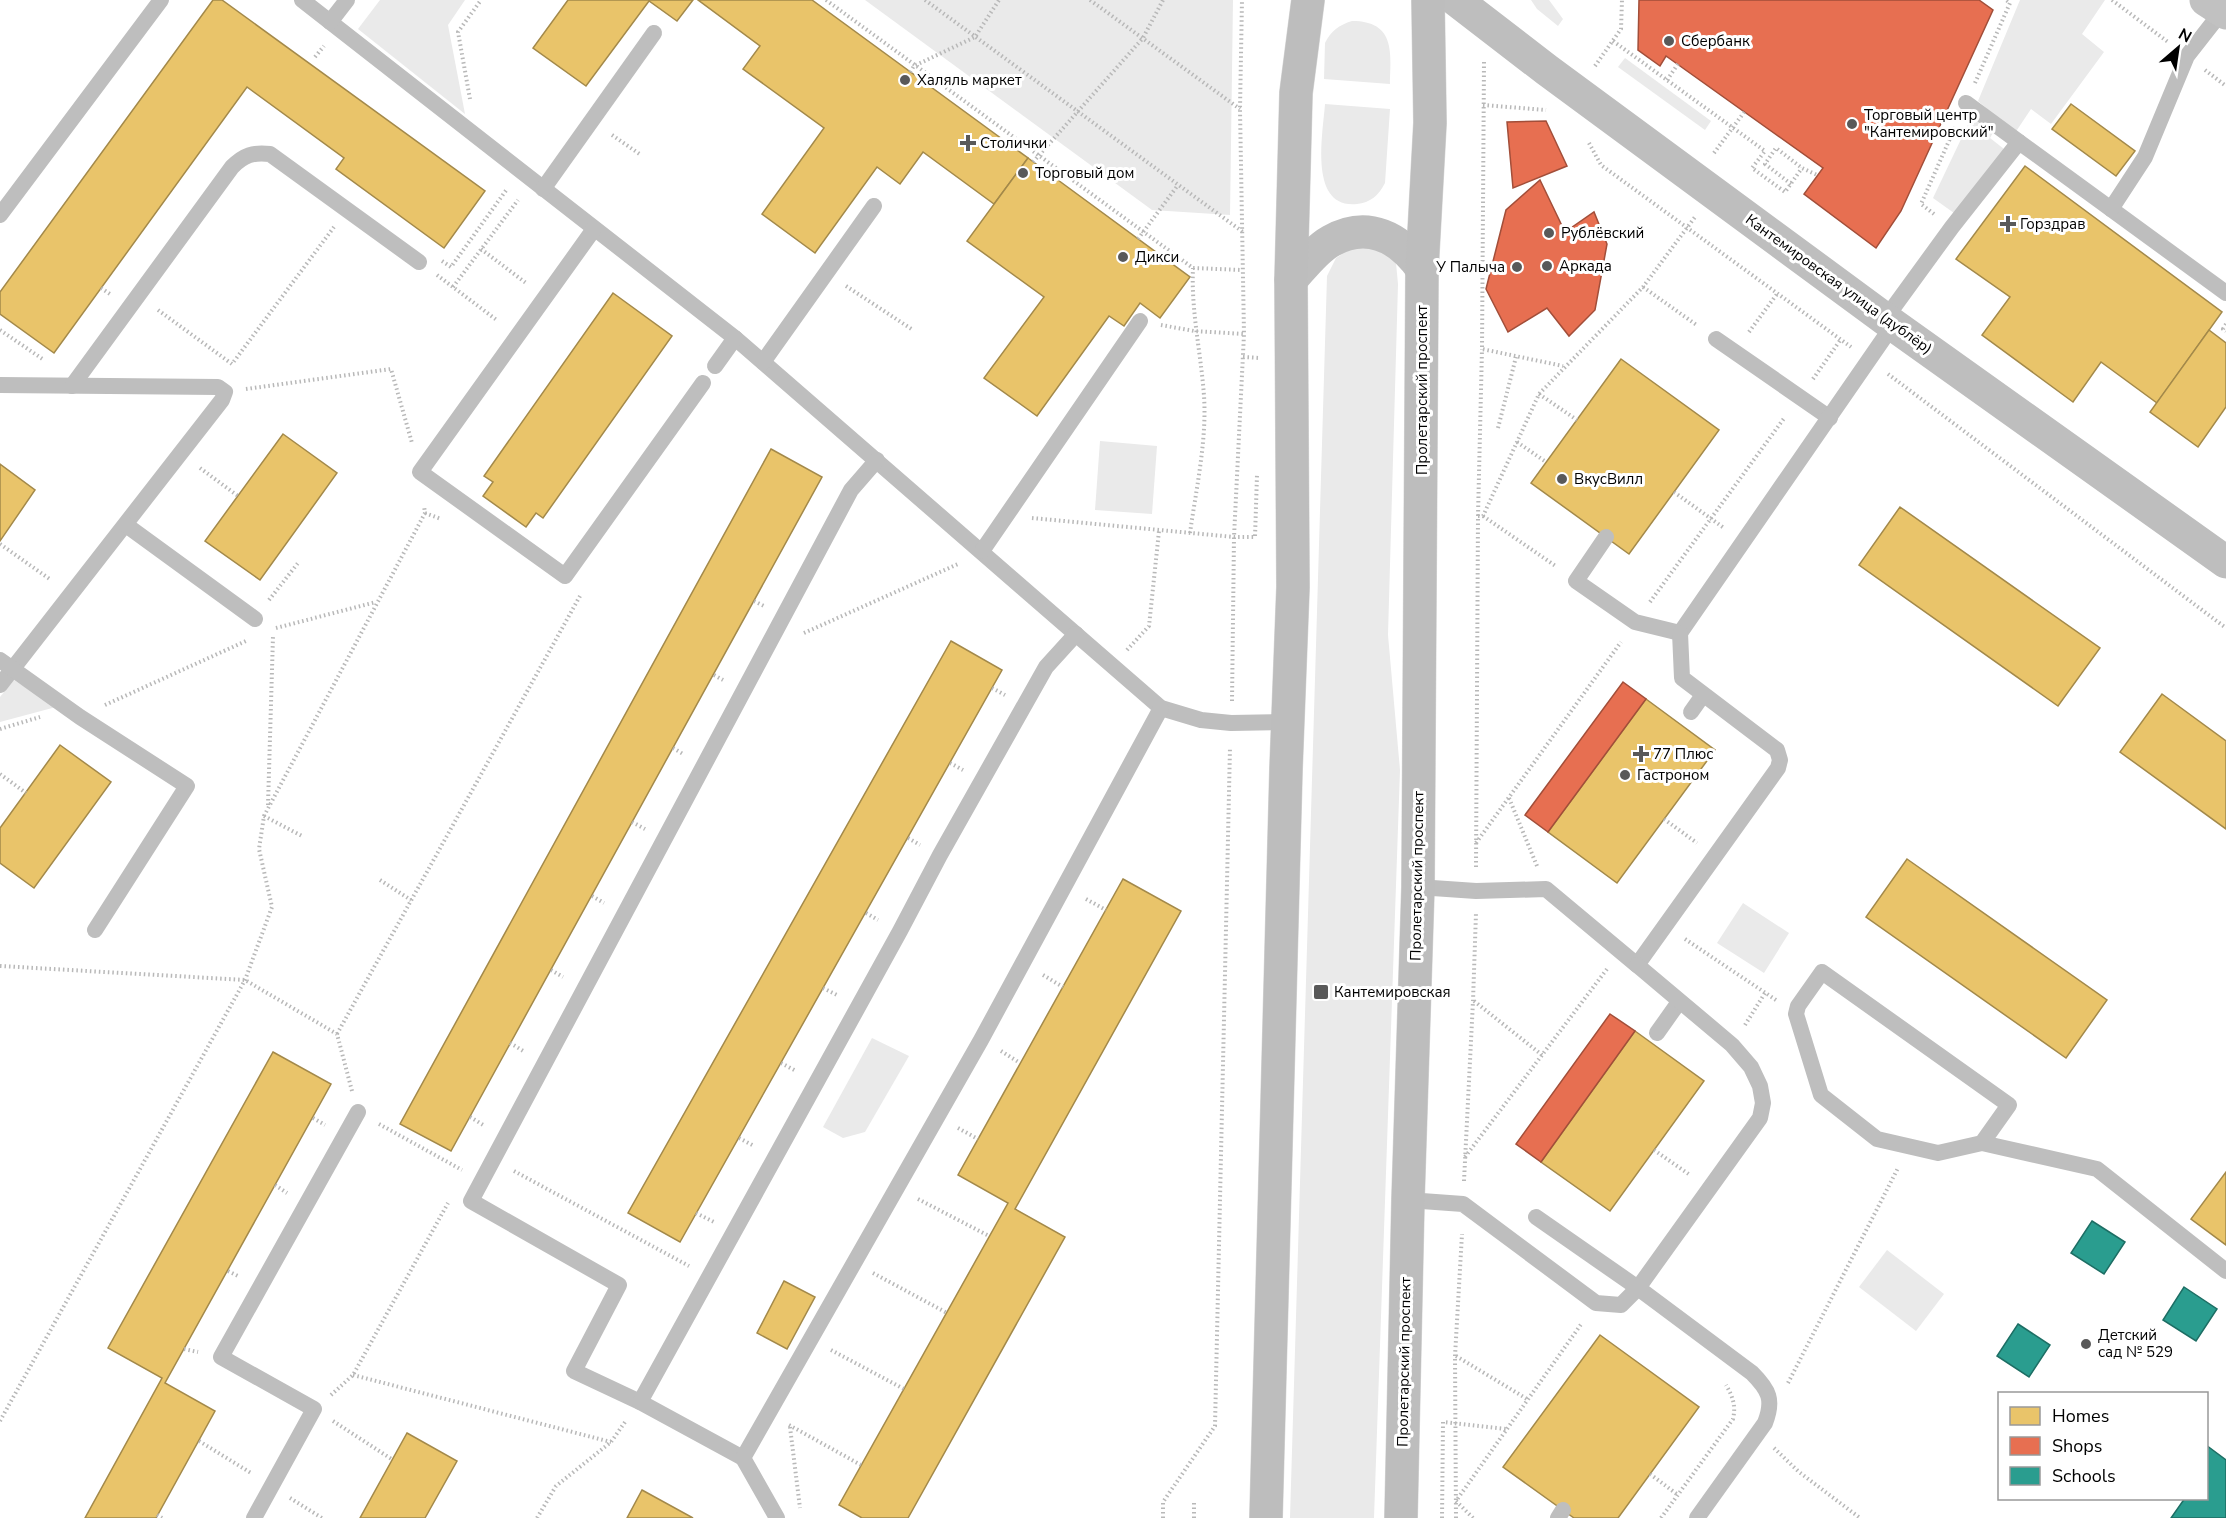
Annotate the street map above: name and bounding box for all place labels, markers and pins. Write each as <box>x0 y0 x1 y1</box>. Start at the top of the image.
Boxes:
place label: Сбербанк <box>1681 31 1750 51</box>
marker: Сбербанк <box>1662 34 1676 48</box>
place label: Халяль маркет <box>917 70 1022 90</box>
marker: Халяль маркет <box>898 73 912 87</box>
place label: Торговый центр "Кантемировский" <box>1864 105 1994 142</box>
marker: Торговый центр "Кантемировский" <box>1845 117 1859 131</box>
place label: Столички <box>980 133 1047 153</box>
marker: Столички <box>961 136 975 150</box>
place label: Торговый дом <box>1035 163 1134 183</box>
marker: Торговый дом <box>1016 166 1030 180</box>
place label: Горздрав <box>2020 214 2085 234</box>
marker: Горздрав <box>2001 217 2015 231</box>
place label: Рублёвский <box>1561 223 1644 243</box>
marker: Рублёвский <box>1542 226 1556 240</box>
place label: Дикси <box>1135 247 1179 267</box>
marker: Дикси <box>1116 250 1130 264</box>
place label: Аркада <box>1559 256 1612 276</box>
place label: У Палыча <box>1435 257 1505 277</box>
marker: Аркада <box>1540 259 1554 273</box>
marker: У Палыча <box>1510 260 1524 274</box>
place label: ВкусВилл <box>1574 469 1643 489</box>
marker: ВкусВилл <box>1555 472 1569 486</box>
place label: 77 Плюс <box>1653 744 1713 764</box>
marker: 77 Плюс <box>1634 747 1648 761</box>
place label: Гастроном <box>1637 765 1710 785</box>
marker: Гастроном <box>1618 768 1632 782</box>
place label: Кантемировская <box>1334 982 1451 1002</box>
marker: Кантемировская <box>1312 983 1330 1001</box>
place label: Детский сад № 529 <box>2098 1325 2173 1362</box>
marker: Детский сад № 529 <box>2079 1337 2093 1351</box>

